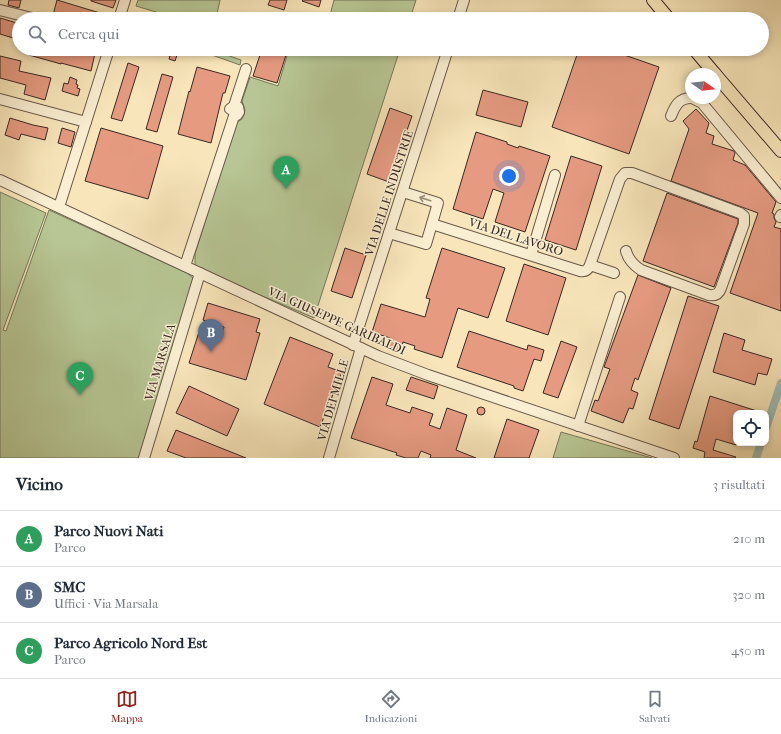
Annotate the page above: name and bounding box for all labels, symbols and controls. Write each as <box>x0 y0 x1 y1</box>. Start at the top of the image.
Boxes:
search box <box>12 12 769 56</box>
icon: search <box>26 23 48 45</box>
text: Cerca qui <box>58 25 119 43</box>
north arrow <box>685 68 721 104</box>
street label: VIA DELLE INDUSTRIE <box>362 129 416 258</box>
pin: A <box>273 156 299 189</box>
your location <box>499 166 519 186</box>
one-way arrow <box>419 195 432 202</box>
street label: VIA DEL LAVORO <box>466 215 565 259</box>
street label: VIA GIUSEPPE GARIBALDI <box>265 284 408 358</box>
pin: B <box>198 319 224 352</box>
street label: VIA MARSALA <box>141 322 178 403</box>
street label: VIA DEI MILLE <box>314 358 351 443</box>
pin: C <box>67 362 93 395</box>
map controls <box>733 410 769 446</box>
button: locate <box>733 410 769 446</box>
text: Vicino <box>16 474 63 494</box>
text: 3 risultati <box>713 477 765 492</box>
text: Parco Nuovi Nati <box>54 522 163 540</box>
text: A <box>25 531 33 546</box>
text: 210 m <box>733 531 765 546</box>
text: Parco <box>54 540 86 555</box>
text: SMC <box>54 578 85 596</box>
text: B <box>25 587 33 602</box>
text: 320 m <box>732 587 765 602</box>
text: Uffici · Via Marsala <box>54 596 158 611</box>
text: Parco Agricolo Nord Est <box>54 634 207 652</box>
text: C <box>25 643 33 658</box>
text: 450 m <box>731 643 765 658</box>
text: Parco <box>54 652 86 667</box>
tab: Mappa <box>111 688 143 725</box>
tab: Indicazioni <box>364 688 417 725</box>
tab: Salvati <box>639 688 670 725</box>

